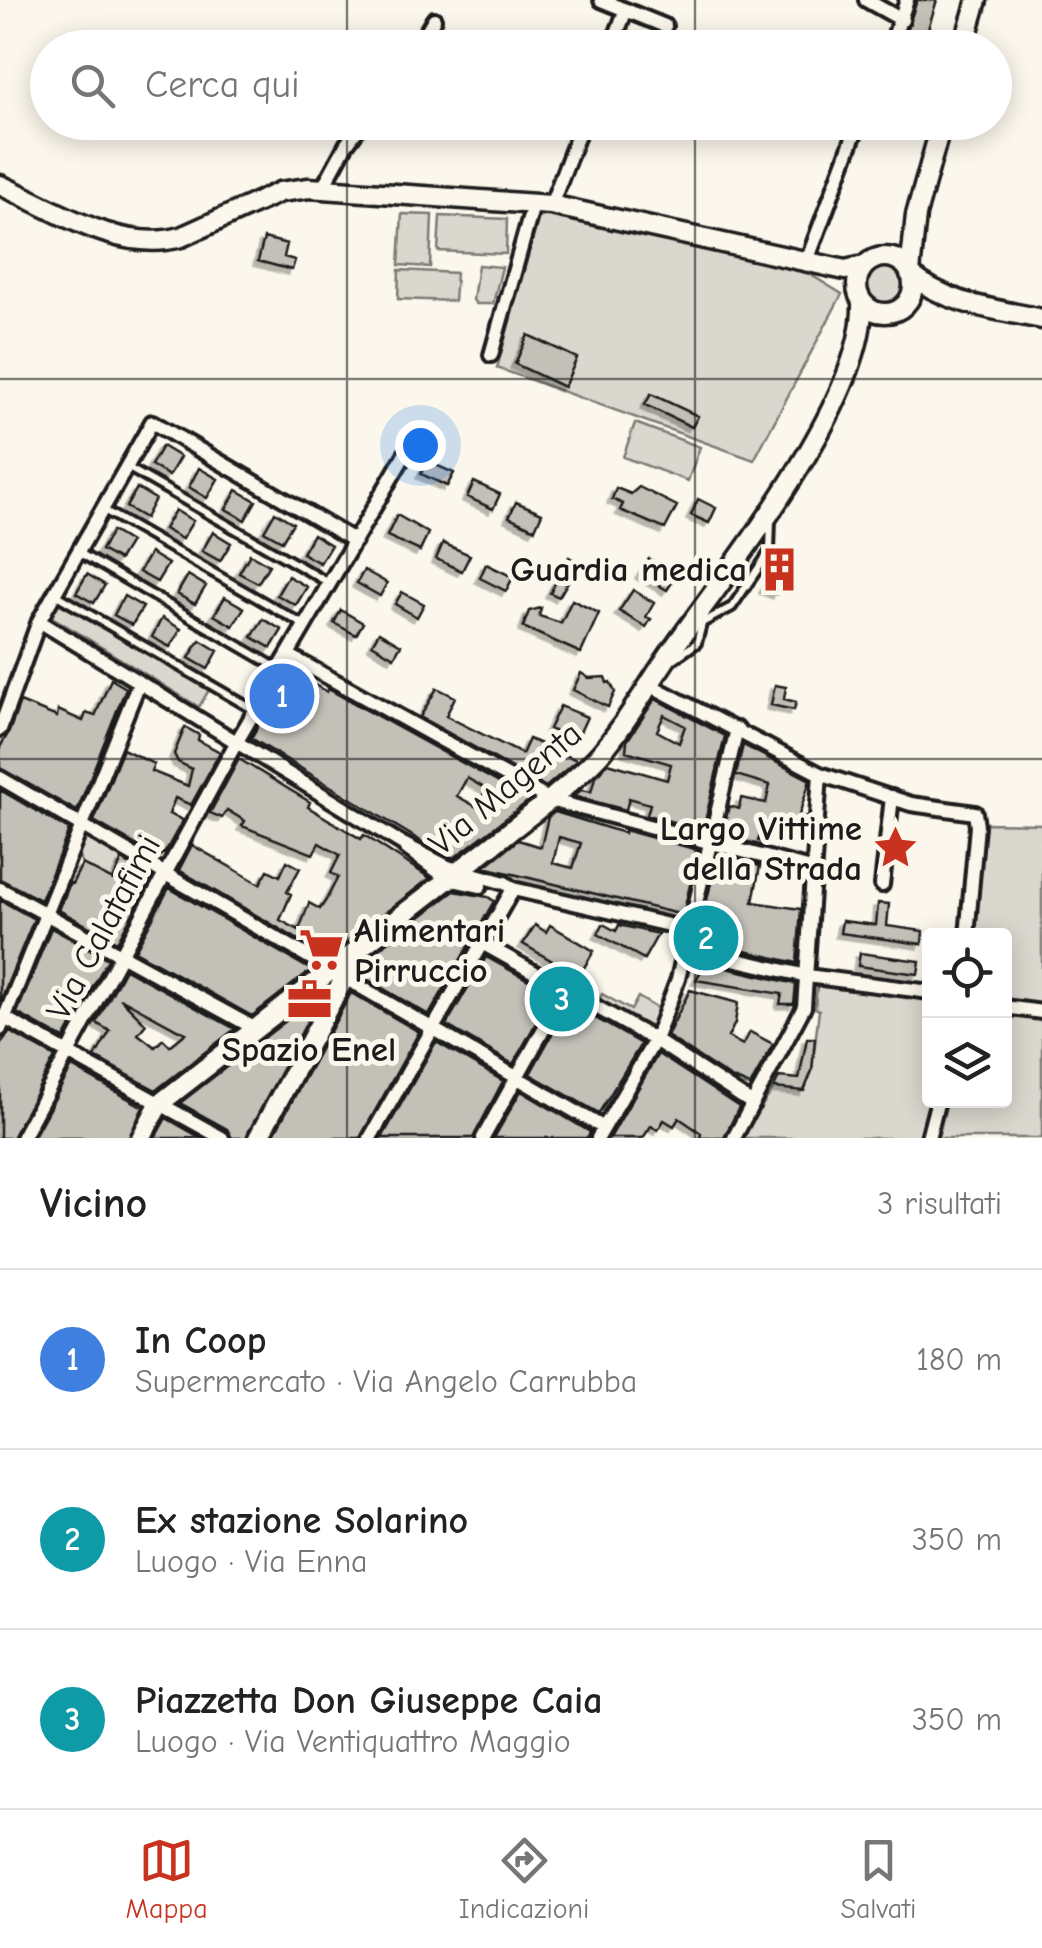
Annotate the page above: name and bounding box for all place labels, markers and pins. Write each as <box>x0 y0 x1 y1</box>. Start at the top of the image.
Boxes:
building icon: Guardia medica <box>756 545 804 593</box>
place label: Guardia medica <box>510 549 747 590</box>
pin: 1 <box>250 658 314 734</box>
place label: Largo Vittime della Strada <box>660 808 862 889</box>
place icon: Largo Vittime della Strada <box>871 824 919 872</box>
pin: 2 <box>674 900 738 976</box>
place label: Alimentari Pirruccio <box>354 910 505 991</box>
supermarket icon: Alimentari Pirruccio <box>297 926 345 974</box>
pin: 3 <box>530 962 594 1036</box>
office icon: Spazio Enel <box>285 975 333 1023</box>
place label: Spazio Enel <box>222 1029 396 1070</box>

